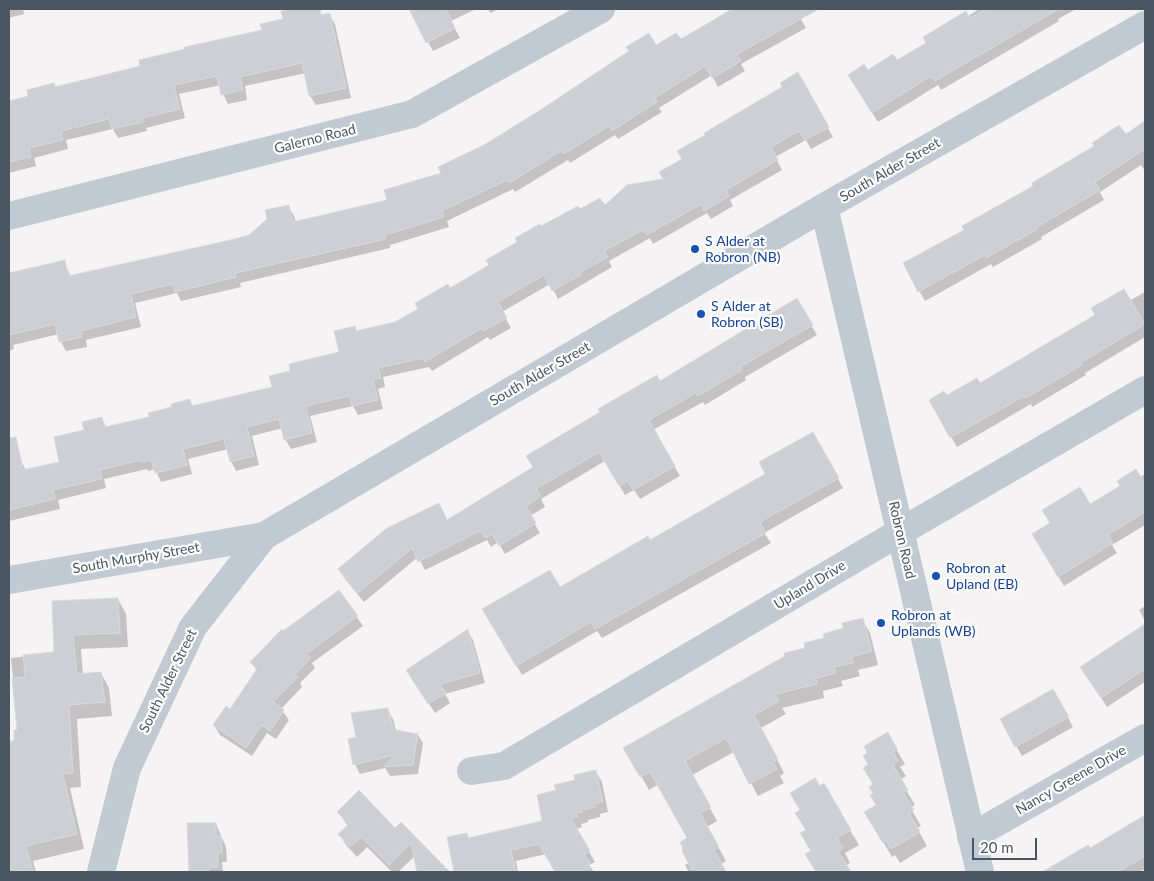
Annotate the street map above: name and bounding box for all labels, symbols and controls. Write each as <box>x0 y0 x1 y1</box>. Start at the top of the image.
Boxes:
street label: Galerno Road <box>273 121 357 157</box>
street label: South Alder Street <box>837 134 943 206</box>
place label: S Alder at Robron (NB) <box>705 233 780 266</box>
marker: S Alder at Robron (NB) <box>689 243 701 255</box>
place label: S Alder at Robron (SB) <box>711 298 783 331</box>
marker: S Alder at Robron (SB) <box>695 308 707 320</box>
street label: South Alder Street <box>487 338 593 410</box>
street label: Robron Road <box>885 499 919 581</box>
street label: South Murphy Street <box>71 539 201 577</box>
street label: Upland Drive <box>771 557 849 613</box>
place label: Robron at Upland (EB) <box>946 560 1018 592</box>
marker: Robron at Upland (EB) <box>930 570 942 582</box>
place label: Robron at Uplands (WB) <box>891 607 976 640</box>
marker: Robron at Uplands (WB) <box>875 617 887 629</box>
street label: South Alder Street <box>136 626 200 736</box>
street label: Nancy Greene Drive <box>1013 742 1129 818</box>
scale bar <box>974 828 1039 860</box>
text: 20 m <box>980 838 1014 856</box>

